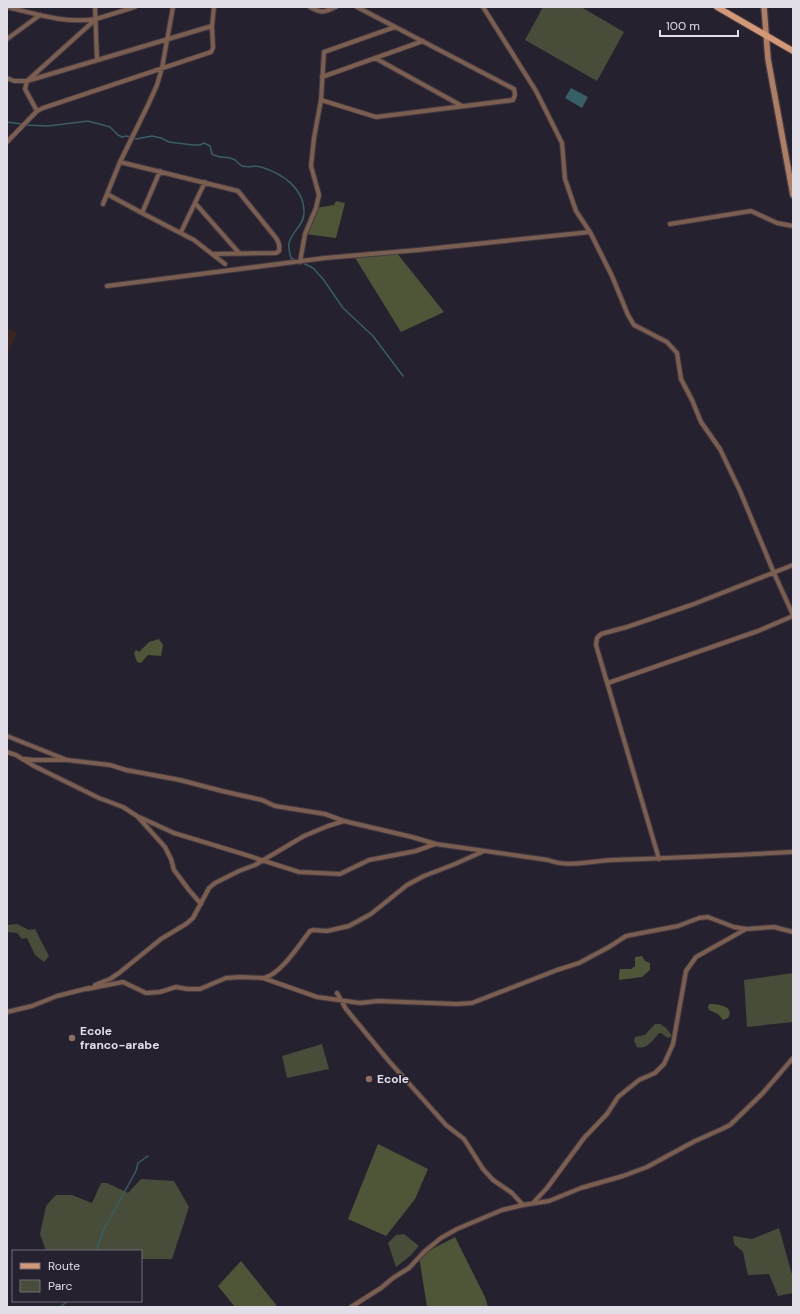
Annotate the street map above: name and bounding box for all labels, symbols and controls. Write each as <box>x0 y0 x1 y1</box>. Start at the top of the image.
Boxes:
scale bar <box>660 12 738 38</box>
text: 100 m <box>666 18 700 34</box>
place label: Ecole franco-arabe <box>80 1023 159 1053</box>
marker: Ecole franco-arabe <box>67 1033 77 1043</box>
place label: Ecole <box>377 1071 409 1087</box>
marker: Ecole <box>364 1074 374 1084</box>
legend <box>12 1250 142 1302</box>
text: Route <box>48 1258 80 1274</box>
text: Parc <box>48 1278 72 1294</box>

